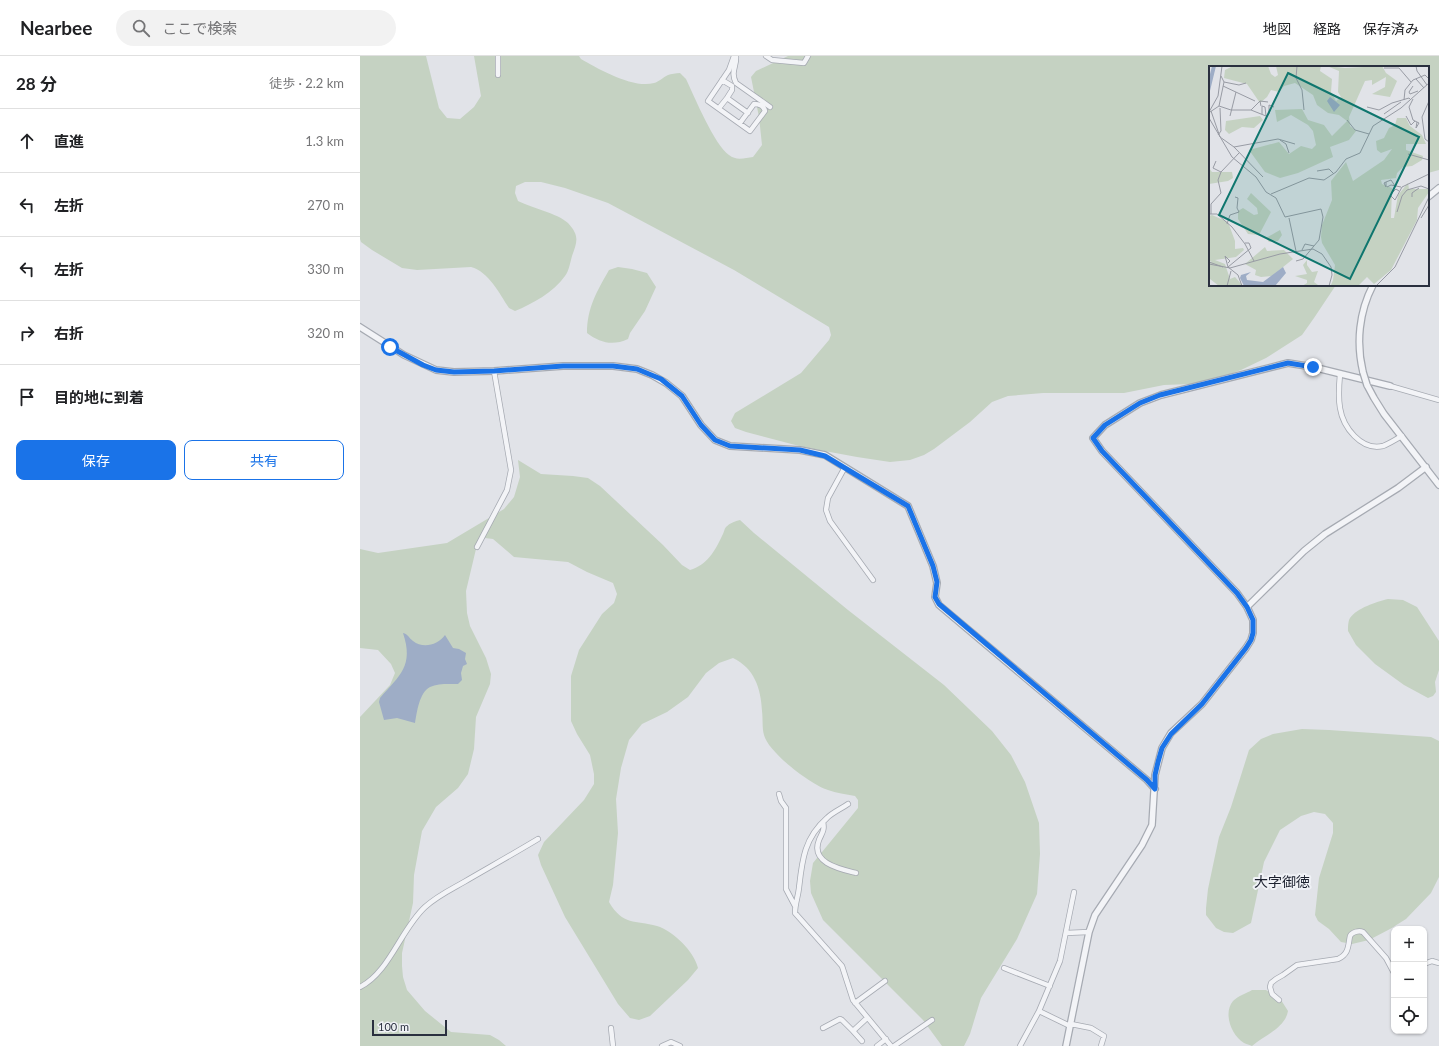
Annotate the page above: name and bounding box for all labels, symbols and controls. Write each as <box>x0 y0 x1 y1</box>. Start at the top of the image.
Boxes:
search box <box>116 10 396 46</box>
text: Nearbee <box>20 16 92 39</box>
icon: search <box>130 17 152 39</box>
text: ここで検索 <box>162 19 237 37</box>
text: 地図 <box>1263 20 1291 37</box>
text: 経路 <box>1313 20 1341 37</box>
text: 保存済み <box>1363 20 1419 37</box>
inset map <box>1209 66 1429 286</box>
text: 28 分 <box>16 73 57 94</box>
text: 徒歩 · 2.2 km <box>269 75 344 91</box>
icon: ahead <box>16 130 38 152</box>
text: 直進 <box>54 132 84 150</box>
text: 1.3 km <box>305 133 344 149</box>
icon: left <box>16 194 38 216</box>
text: 左折 <box>54 196 84 214</box>
text: 270 m <box>307 197 344 213</box>
icon: left <box>16 258 38 280</box>
text: 左折 <box>54 260 84 278</box>
text: 330 m <box>307 261 344 277</box>
icon: right <box>16 322 38 344</box>
text: 右折 <box>54 324 84 342</box>
text: 320 m <box>307 325 344 341</box>
route start <box>381 338 399 356</box>
route end <box>1304 358 1322 376</box>
icon: arrive <box>16 386 38 408</box>
text: 目的地に到着 <box>54 388 144 406</box>
button: 保存 <box>16 440 176 480</box>
button: 共有 <box>184 440 344 480</box>
district label: 大字御徳 <box>1254 873 1310 890</box>
map controls <box>1391 926 1427 1034</box>
button: + <box>1391 926 1427 962</box>
button: − <box>1391 962 1427 998</box>
button: locate <box>1391 998 1427 1034</box>
scale bar <box>372 1018 447 1037</box>
text: 100 m <box>378 1020 409 1033</box>

